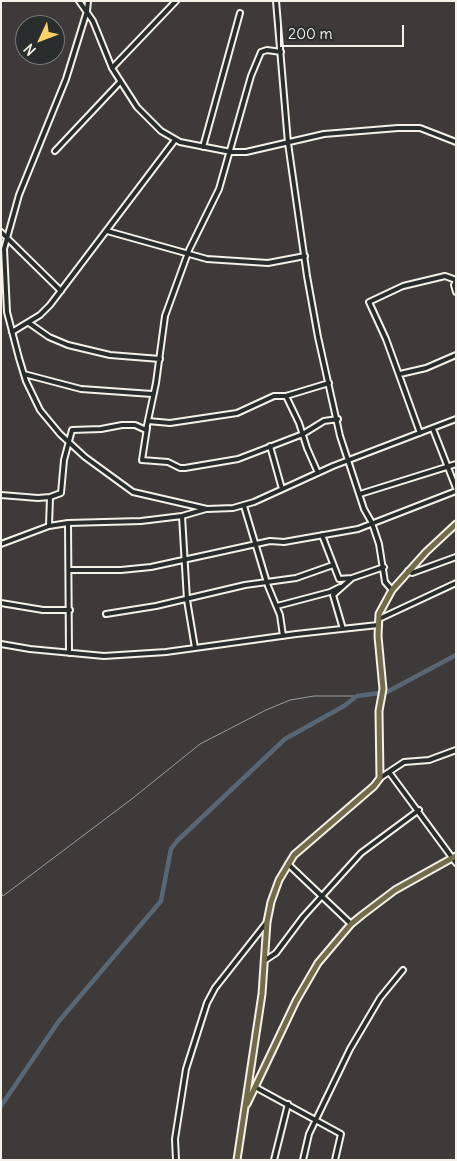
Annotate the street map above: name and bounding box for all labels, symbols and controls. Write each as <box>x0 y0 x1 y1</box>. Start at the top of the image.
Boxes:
north arrow <box>15 15 65 65</box>
scale bar <box>282 15 406 47</box>
text: 200 m <box>288 24 333 43</box>
text: N <box>20 40 40 59</box>

